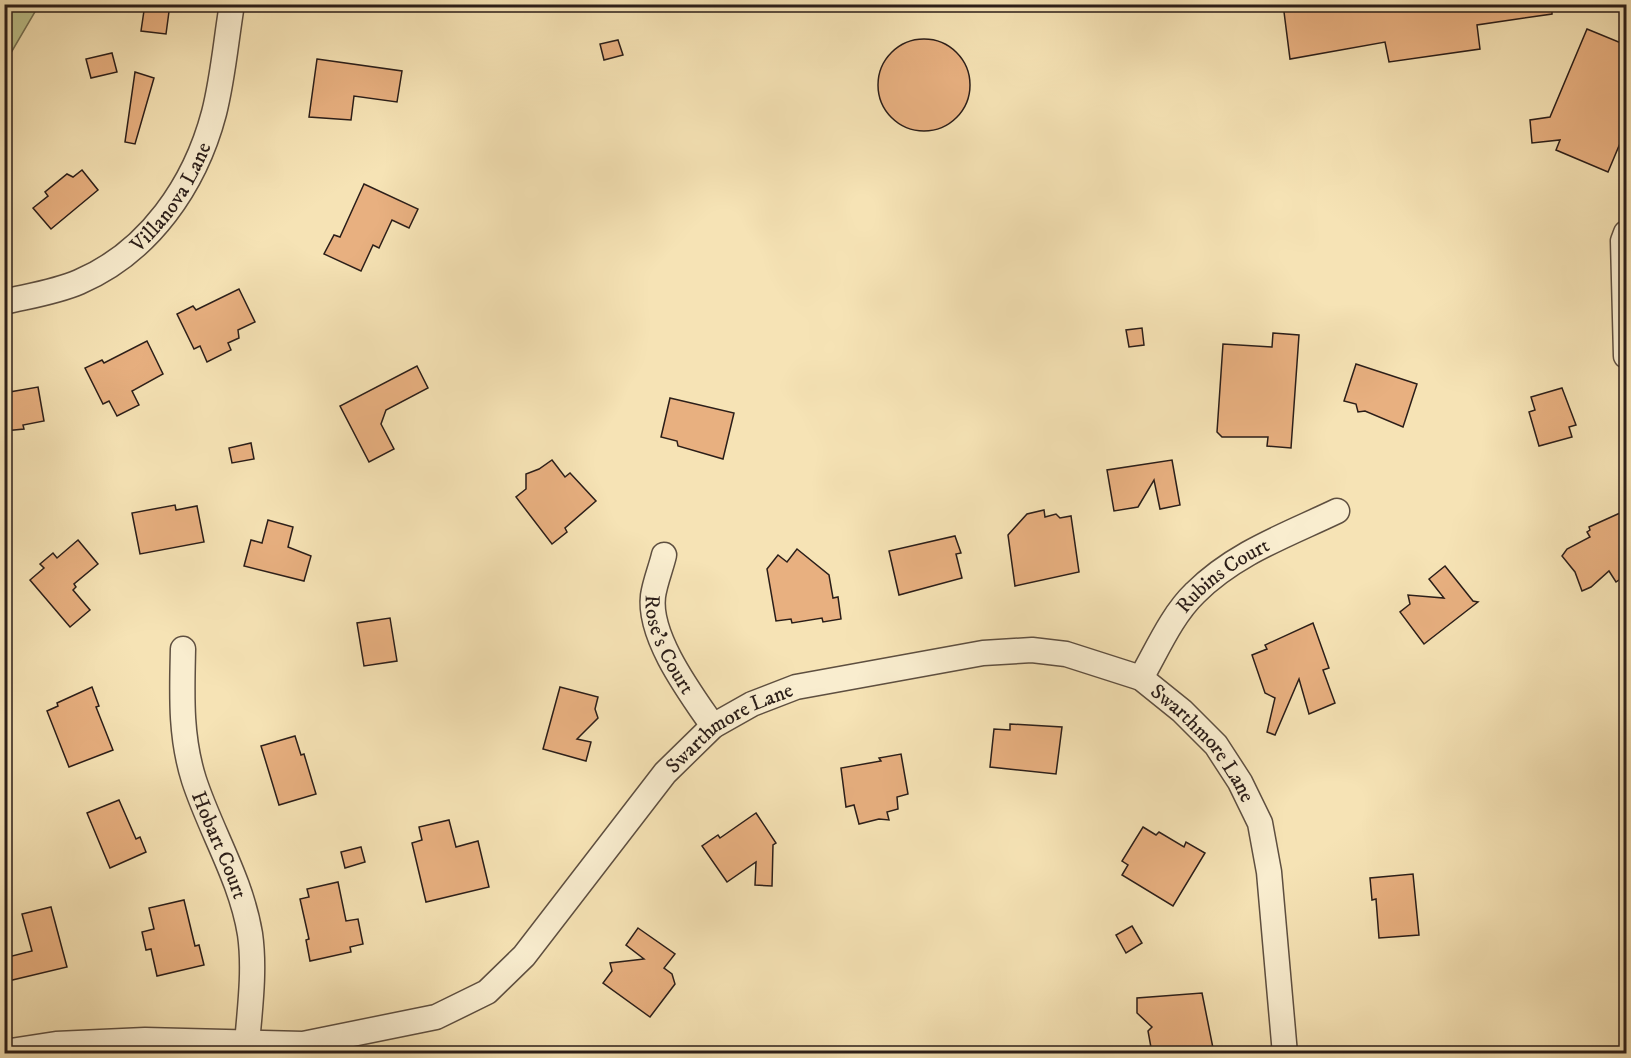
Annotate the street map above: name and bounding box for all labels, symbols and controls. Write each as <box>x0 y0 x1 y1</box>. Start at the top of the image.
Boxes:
street label: Villanova Lane <box>125 138 217 259</box>
street label: Rubins Court <box>1171 532 1274 619</box>
street label: Rose's Court <box>638 595 700 700</box>
street label: Swarthmore Lane <box>660 677 797 779</box>
street label: Swarthmore Lane <box>1145 679 1260 807</box>
street label: Hobart Court <box>185 788 253 903</box>

